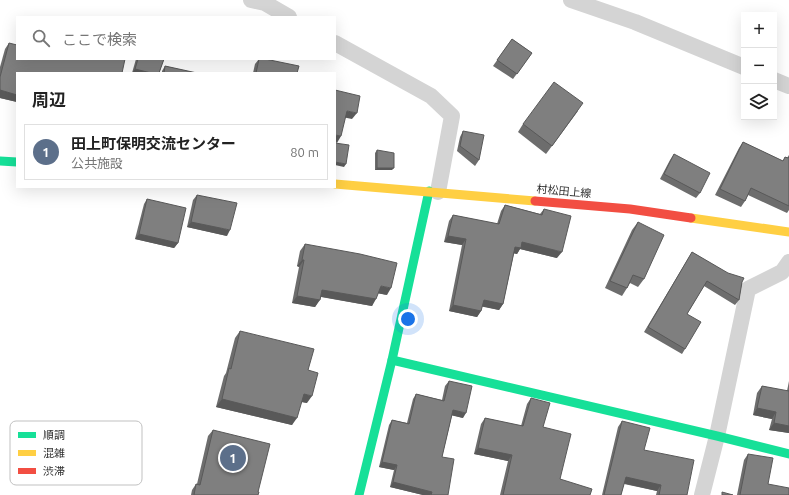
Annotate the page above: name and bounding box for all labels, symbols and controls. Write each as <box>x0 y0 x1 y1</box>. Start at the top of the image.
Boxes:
map controls <box>741 12 777 120</box>
button: + <box>741 12 777 48</box>
search box <box>16 16 336 60</box>
icon: search <box>30 27 52 49</box>
text: ここで検索 <box>62 31 137 48</box>
button: − <box>741 48 777 84</box>
button: layers <box>741 84 777 120</box>
text: 周辺 <box>32 90 66 109</box>
text: 田上町保明交流センター <box>71 135 236 152</box>
text: 1 <box>42 145 50 159</box>
text: 80 m <box>290 145 319 159</box>
text: 公共施設 <box>71 156 123 170</box>
street label: 村松田上線 <box>536 183 592 199</box>
your location <box>398 309 418 329</box>
legend <box>10 421 142 485</box>
text: 順調 <box>43 429 65 441</box>
pin: 1 <box>220 443 246 473</box>
text: 混雑 <box>43 447 65 459</box>
text: 渋滞 <box>43 465 65 477</box>

